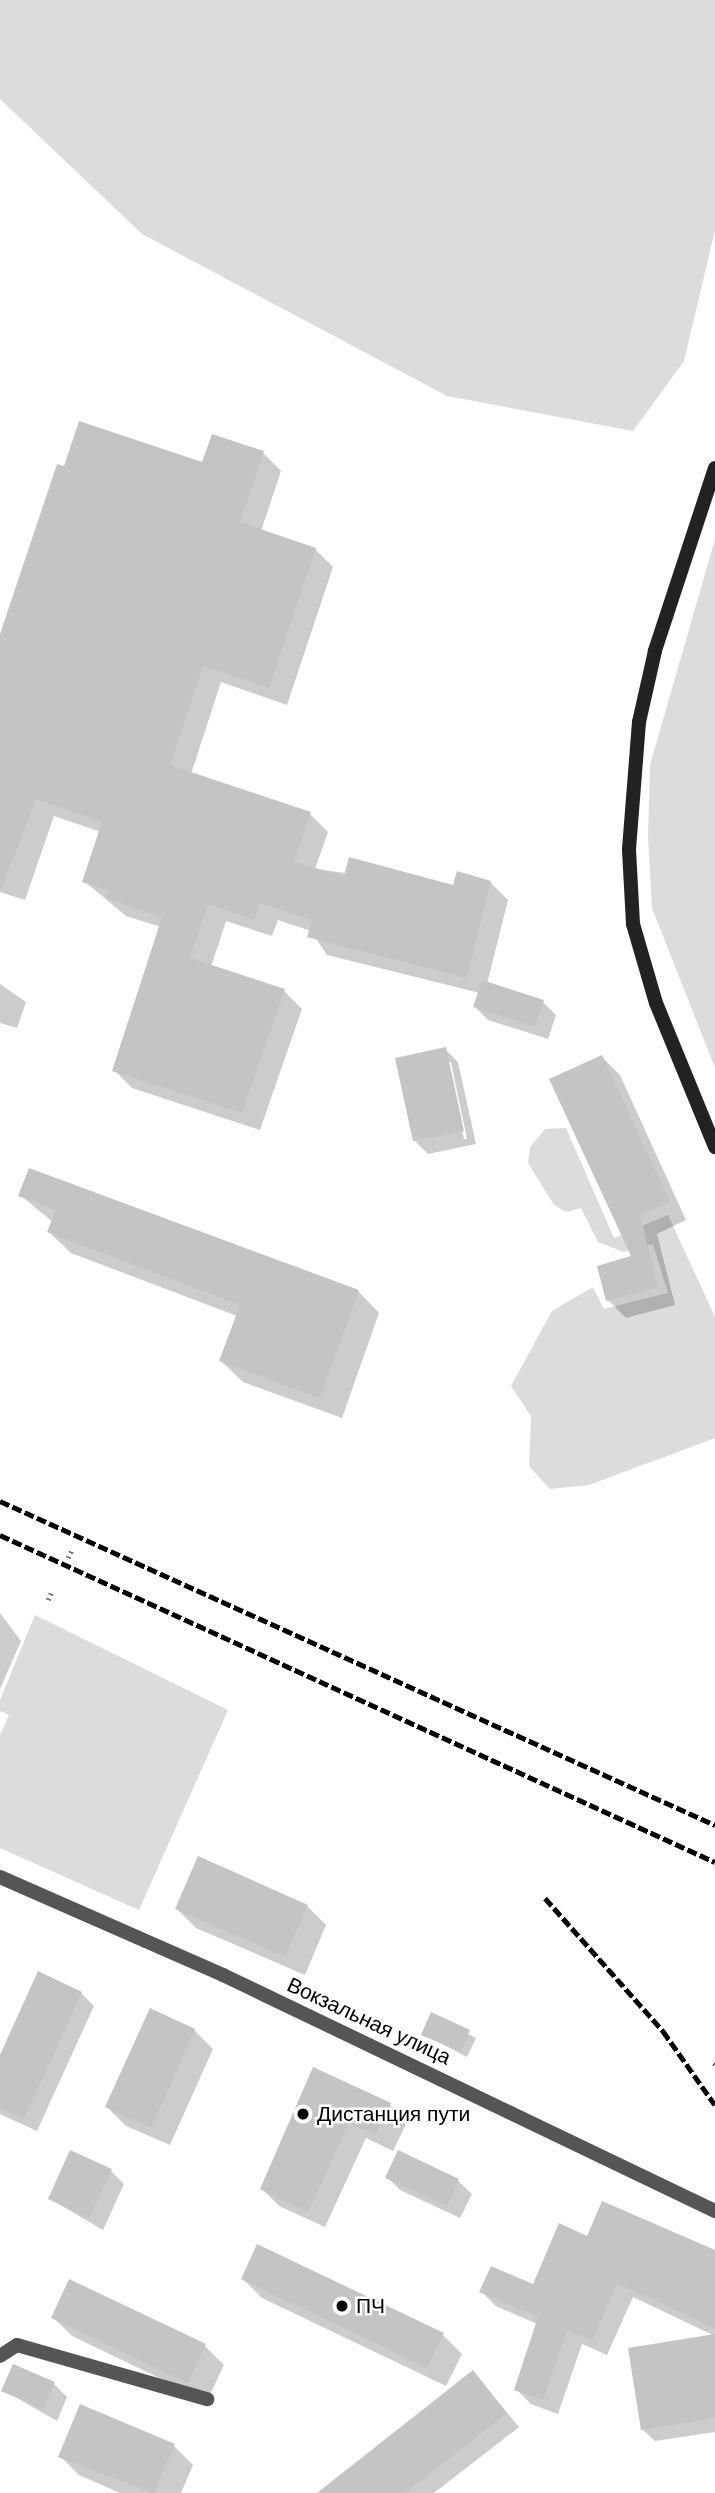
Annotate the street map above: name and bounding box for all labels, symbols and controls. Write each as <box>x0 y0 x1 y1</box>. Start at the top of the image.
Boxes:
street label: Вокзальная улица <box>283 1972 455 2070</box>
place label: Дистанция пути <box>317 2101 470 2127</box>
marker: Дистанция пути <box>295 2106 311 2122</box>
place label: ПЧ <box>356 2293 385 2319</box>
marker: ПЧ <box>334 2298 350 2314</box>

